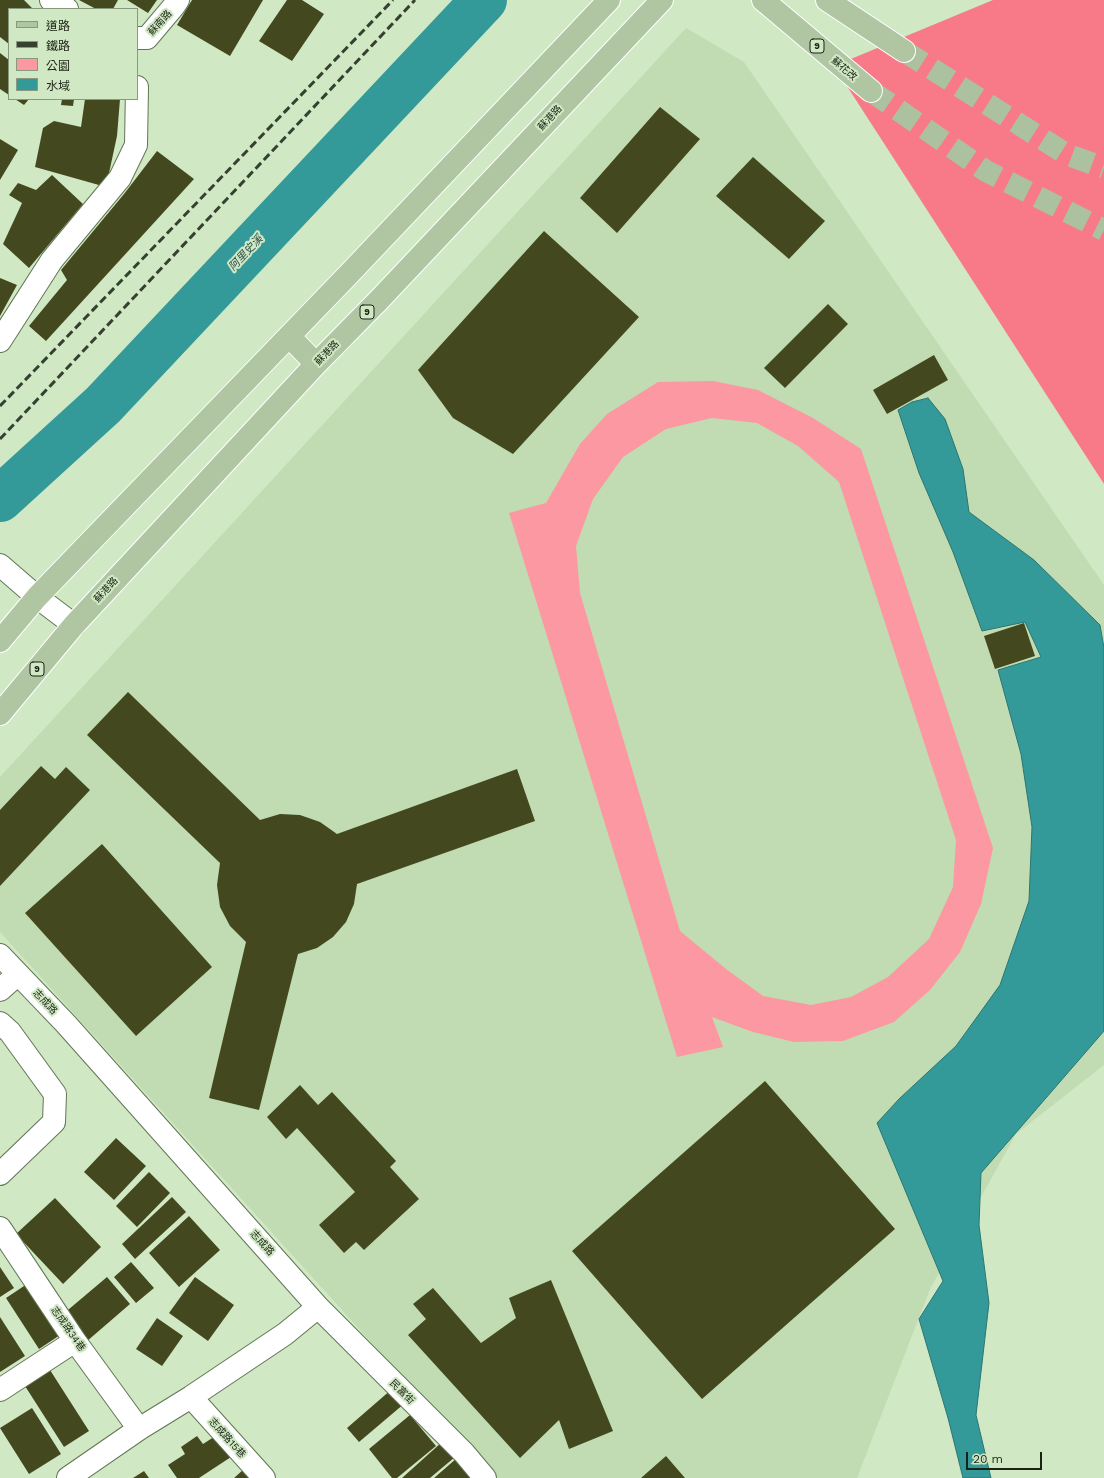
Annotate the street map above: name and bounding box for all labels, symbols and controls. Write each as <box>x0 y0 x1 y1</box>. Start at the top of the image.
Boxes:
legend <box>8 8 138 100</box>
street label: 蘇南路 <box>146 8 174 38</box>
text: 道路 <box>46 19 70 33</box>
text: 鐵路 <box>46 39 70 53</box>
road number: 9 <box>810 39 824 53</box>
street label: 蘇花改 <box>829 55 859 83</box>
text: 公園 <box>46 59 70 73</box>
text: 水域 <box>46 79 70 93</box>
street label: 蘇港路 <box>535 103 565 133</box>
water label: 阿里史溪 <box>226 232 266 274</box>
road number: 9 <box>360 305 374 319</box>
street label: 蘇港路 <box>312 338 342 368</box>
street label: 蘇港路 <box>91 575 121 605</box>
road number: 9 <box>30 662 44 676</box>
street label: 志成路 <box>30 987 60 1017</box>
street label: 志成路 <box>248 1228 276 1258</box>
street label: 志成路34巷 <box>48 1304 88 1354</box>
street label: 民富街 <box>387 1377 417 1407</box>
street label: 志成路15巷 <box>206 1416 248 1460</box>
scale bar <box>968 1444 1044 1470</box>
text: 20 m <box>973 1452 1003 1466</box>

